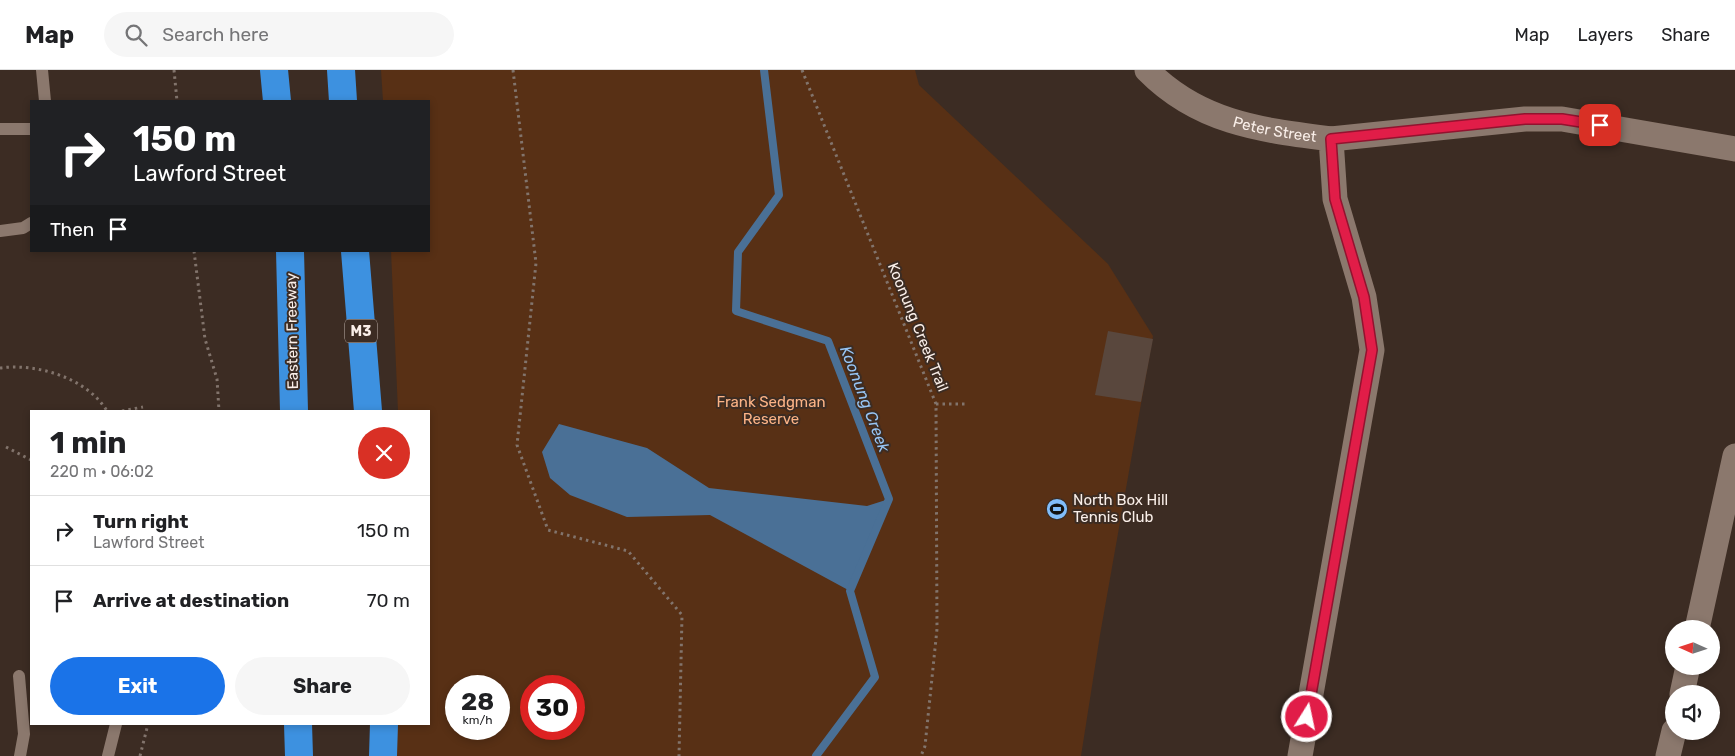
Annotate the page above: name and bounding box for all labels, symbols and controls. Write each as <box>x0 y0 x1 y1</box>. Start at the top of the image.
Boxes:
search box <box>104 12 454 57</box>
text: Map <box>25 21 74 49</box>
icon: search <box>122 21 150 49</box>
text: Search here <box>162 23 269 46</box>
text: Map <box>1515 24 1550 46</box>
text: Layers <box>1578 24 1633 46</box>
text: Share <box>1661 24 1710 46</box>
pin <box>1579 104 1621 146</box>
icon: arrive <box>1586 111 1614 139</box>
street label: Peter Street <box>1231 113 1318 146</box>
text: 150 m <box>133 118 236 160</box>
icon: right <box>50 120 115 185</box>
text: Lawford Street <box>133 160 286 187</box>
icon: arrive <box>104 215 132 243</box>
text: Then <box>50 218 94 241</box>
street label: Koonung Creek Trail <box>884 260 952 394</box>
street label: Eastern Freeway <box>282 273 302 389</box>
road number: M3 <box>345 320 377 342</box>
water label: Koonung Creek <box>836 343 894 456</box>
park label: Frank Sedgman Reserve <box>716 393 826 428</box>
text: 1 min <box>50 425 127 461</box>
button: close <box>358 427 410 479</box>
text: 220 m · 06:02 <box>50 462 154 481</box>
place label: North Box Hill Tennis Club <box>1073 491 1168 526</box>
sports icon: North Box Hill Tennis Club <box>1045 497 1069 521</box>
text: Turn right <box>93 510 188 533</box>
icon: right <box>50 517 78 545</box>
text: 150 m <box>357 519 410 542</box>
text: Lawford Street <box>93 533 204 552</box>
icon: arrive <box>50 587 78 615</box>
text: Arrive at destination <box>93 589 289 612</box>
text: 70 m <box>367 589 410 612</box>
north arrow <box>1665 620 1720 675</box>
map controls <box>1665 620 1720 740</box>
button: Exit <box>50 657 225 715</box>
button: Share <box>235 657 410 715</box>
speed limit sign: 30 <box>520 675 585 740</box>
button: sound <box>1665 685 1720 740</box>
text: 28 <box>461 687 494 716</box>
position arrow <box>1280 690 1332 742</box>
text: km/h <box>463 713 492 727</box>

